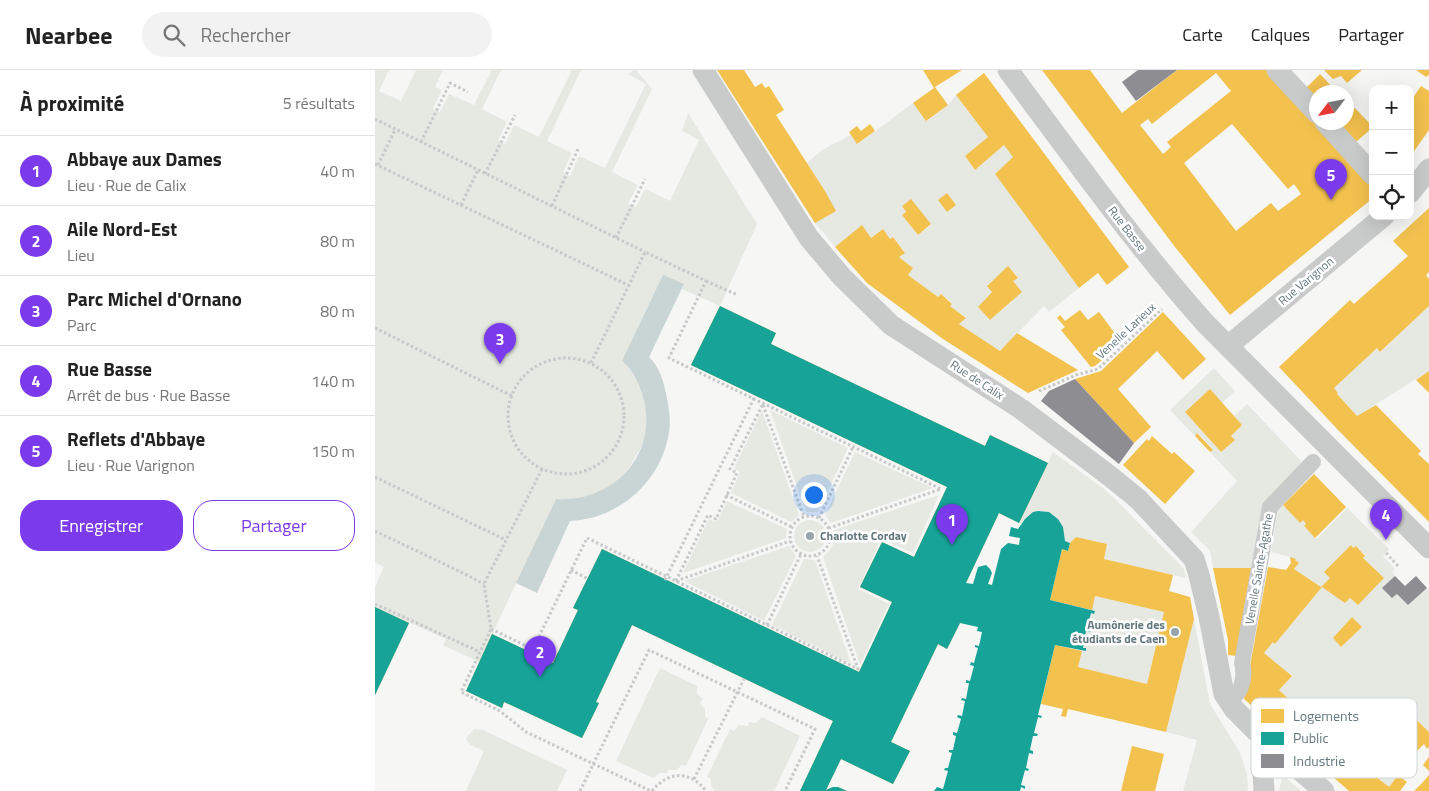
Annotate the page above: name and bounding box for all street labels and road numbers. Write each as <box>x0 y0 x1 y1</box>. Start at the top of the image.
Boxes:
street label: Rue Basse <box>1104 202 1151 255</box>
street label: Rue Varignon <box>1274 252 1338 310</box>
street label: Venelle Larieux <box>1091 297 1160 363</box>
street label: Rue de Calix <box>947 355 1008 404</box>
street label: Venelle Sainte-Agathe <box>1239 512 1278 626</box>

